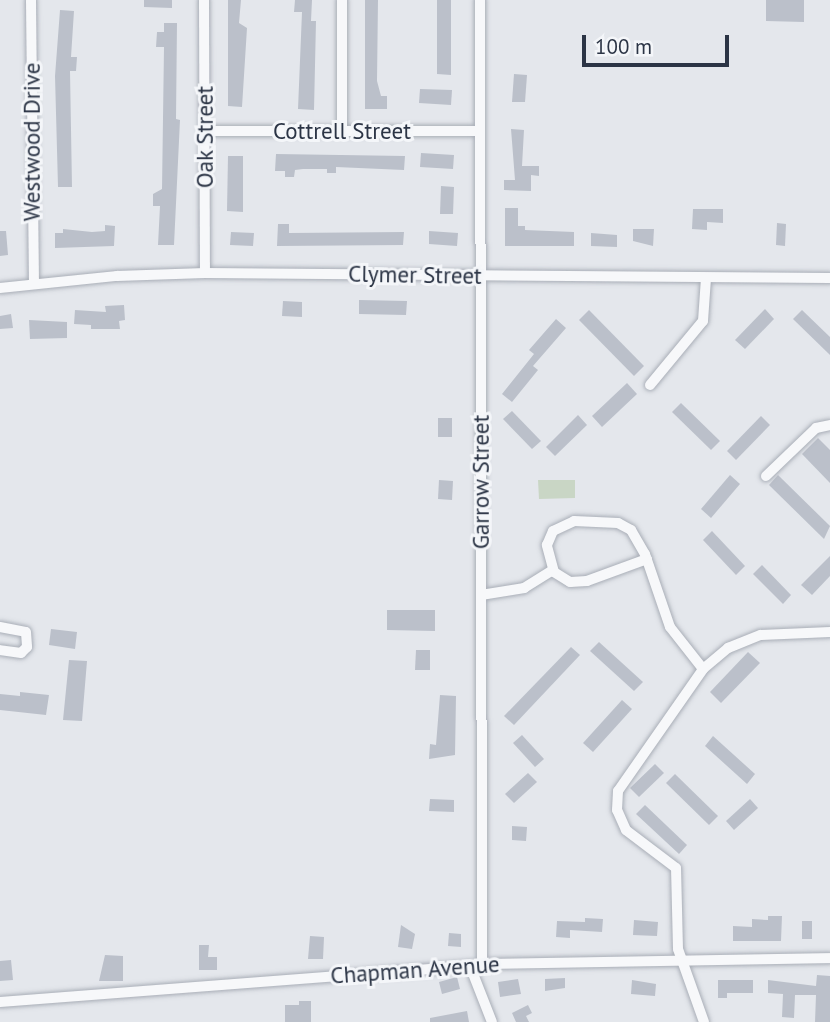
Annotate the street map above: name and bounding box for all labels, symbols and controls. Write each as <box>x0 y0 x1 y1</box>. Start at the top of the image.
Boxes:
scale bar <box>585 21 732 65</box>
text: 100 m <box>595 33 652 60</box>
street label: Westwood Drive <box>18 63 46 221</box>
street label: Oak Street <box>191 85 219 189</box>
street label: Cottrell Street <box>273 117 411 145</box>
street label: Clymer Street <box>348 260 482 290</box>
street label: Garrow Street <box>467 415 495 549</box>
street label: Chapman Avenue <box>329 950 501 990</box>

